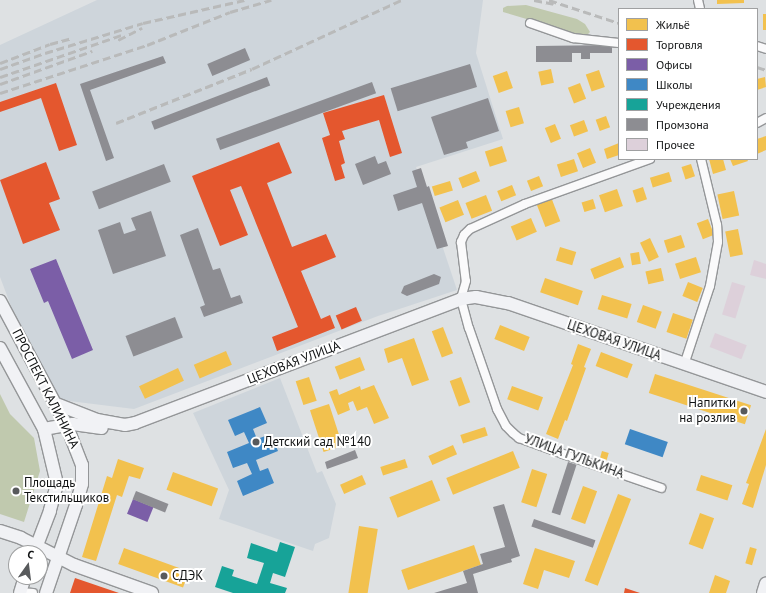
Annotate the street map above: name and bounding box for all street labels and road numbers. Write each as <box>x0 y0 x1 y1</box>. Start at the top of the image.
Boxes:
street label: ЦЕХОВАЯ УЛИЦА <box>565 318 663 364</box>
street label: ПРОСПЕКТ КАЛИНИНА <box>8 327 82 451</box>
street label: ЦЕХОВАЯ УЛИЦА <box>245 338 343 388</box>
street label: УЛИЦА ГУЛЬКИНА <box>522 432 626 482</box>

